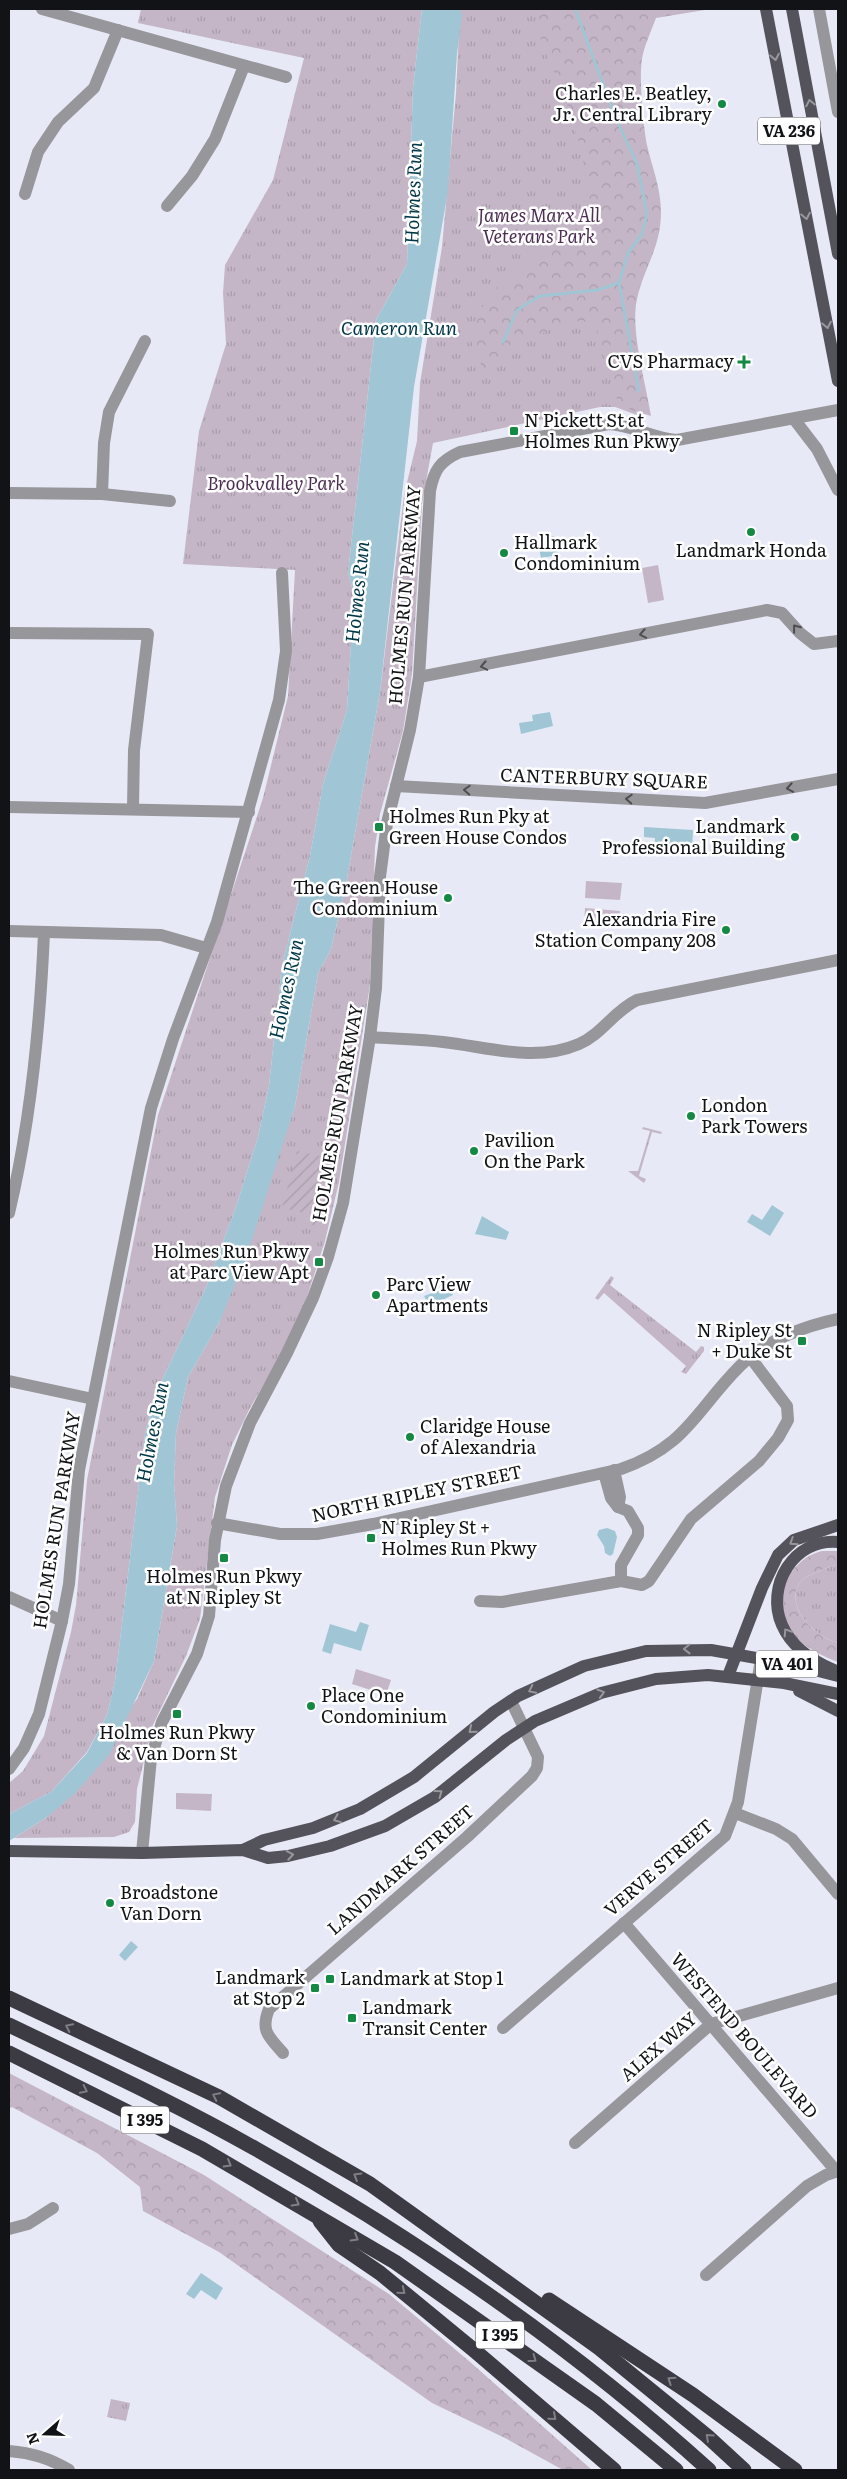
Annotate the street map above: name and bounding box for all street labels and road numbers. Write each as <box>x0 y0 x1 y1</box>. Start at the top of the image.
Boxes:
road number: VA 236 <box>758 118 820 144</box>
street label: HOLMES RUN PARKWAY <box>380 484 427 706</box>
street label: CANTERBURY SQUARE <box>500 760 708 795</box>
street label: HOLMES RUN PARKWAY <box>304 1002 369 1224</box>
street label: HOLMES RUN PARKWAY <box>25 1409 86 1631</box>
street label: NORTH RIPLEY STREET <box>309 1457 525 1528</box>
road number: VA 401 <box>756 1650 818 1678</box>
street label: LANDMARK STREET <box>321 1797 479 1940</box>
street label: VERVE STREET <box>597 1812 719 1922</box>
street label: WESTEND BOULEVARD <box>665 1946 825 2124</box>
street label: ALEX WAY <box>614 2005 703 2087</box>
road number: I 395 <box>121 2106 169 2134</box>
road number: I 395 <box>476 2322 524 2348</box>

